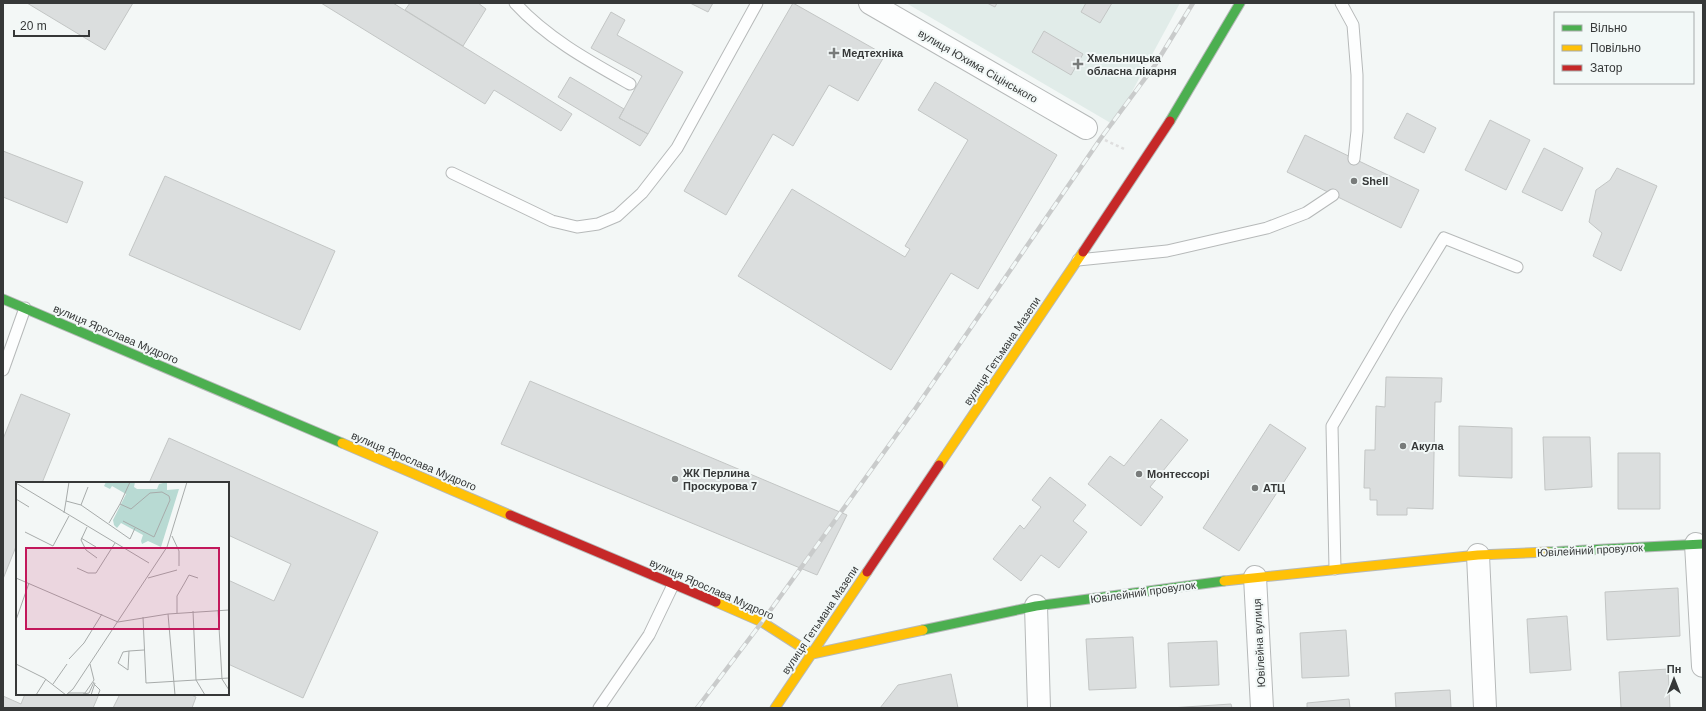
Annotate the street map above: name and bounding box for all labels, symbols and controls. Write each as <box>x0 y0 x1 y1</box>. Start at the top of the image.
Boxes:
scale bar <box>14 12 89 38</box>
legend <box>1554 12 1694 84</box>
text: 20 m <box>20 19 47 33</box>
text: Вільно <box>1590 21 1628 35</box>
street label: вулиця Юхима Сіцінського <box>916 27 1040 105</box>
text: Повільно <box>1590 41 1641 55</box>
place label: Медтехніка <box>842 47 904 59</box>
marker: Медтехніка <box>829 48 839 58</box>
place label: Хмельницька обласна лікарня <box>1087 52 1177 77</box>
marker: Хмельницька обласна лікарня <box>1072 58 1084 70</box>
text: Затор <box>1590 61 1623 75</box>
place label: Shell <box>1362 175 1388 187</box>
marker: Shell <box>1349 176 1359 186</box>
street label: вулиця Гетьмана Мазепи <box>961 295 1043 407</box>
street label: вулиця Ярослава Мудрого <box>52 302 180 366</box>
street label: вулиця Ярослава Мудрого <box>350 429 478 493</box>
place label: Акула <box>1411 440 1444 452</box>
marker: Акула <box>1398 441 1408 451</box>
place label: ЖК Перлина Проскурова 7 <box>682 467 757 492</box>
place label: Монтессорі <box>1147 468 1210 480</box>
marker: Монтессорі <box>1134 469 1144 479</box>
marker: ЖК Перлина Проскурова 7 <box>670 474 680 484</box>
inset map <box>16 482 229 695</box>
place label: АТЦ <box>1263 482 1285 494</box>
marker: АТЦ <box>1250 483 1260 493</box>
street label: Ювілейний провулок <box>1537 541 1643 559</box>
street label: вулиця Ярослава Мудрого <box>648 556 776 622</box>
street label: вулиця Гетьмана Мазепи <box>779 564 861 676</box>
street label: Ювілейний провулок <box>1090 579 1197 605</box>
street label: Ювілейна вулиця <box>1251 598 1267 688</box>
north arrow <box>1654 659 1694 699</box>
text: Пн <box>1667 663 1681 675</box>

